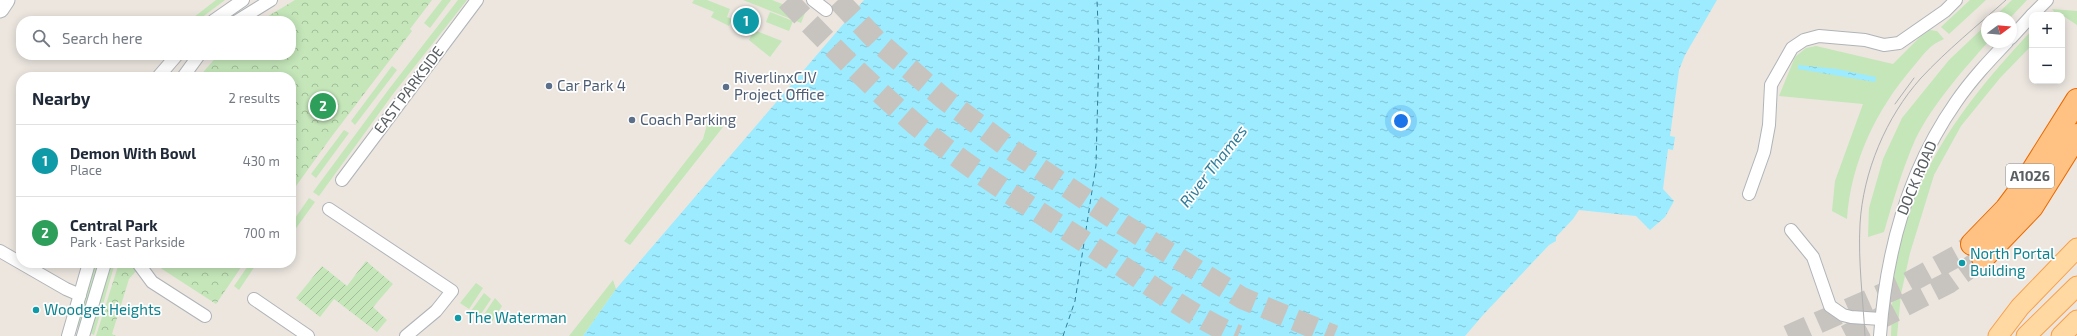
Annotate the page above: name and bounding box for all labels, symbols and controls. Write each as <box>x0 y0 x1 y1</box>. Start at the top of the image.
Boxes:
pin: 1 <box>733 6 759 36</box>
north arrow <box>1981 12 2017 48</box>
map controls <box>2029 12 2065 84</box>
button: + <box>2029 12 2065 48</box>
search box <box>16 16 296 60</box>
icon: search <box>30 27 52 49</box>
text: Search here <box>62 29 143 47</box>
street label: EAST PARKSIDE <box>370 42 447 136</box>
button: − <box>2029 48 2065 84</box>
place label: RiverlinxCJV Project Office <box>734 68 825 104</box>
place label: Car Park 4 <box>557 76 626 94</box>
marker: Car Park 4 <box>544 81 554 91</box>
marker: RiverlinxCJV Project Office <box>721 82 731 92</box>
text: Nearby <box>32 88 90 108</box>
text: 2 results <box>228 90 280 106</box>
pin: 2 <box>310 91 336 121</box>
place label: Coach Parking <box>640 110 737 128</box>
your location <box>1391 111 1411 131</box>
marker: Coach Parking <box>627 115 637 125</box>
water label: River Thames <box>1175 121 1250 210</box>
street label: DOCK ROAD <box>1892 138 1940 218</box>
text: Demon With Bowl <box>70 144 196 162</box>
text: 1 <box>42 153 48 169</box>
text: 430 m <box>243 153 280 169</box>
text: Place <box>70 162 102 178</box>
road number: A1026 <box>2006 164 2054 188</box>
text: Central Park <box>70 216 158 234</box>
text: 2 <box>41 225 49 241</box>
text: 700 m <box>243 225 280 241</box>
text: Park · East Parkside <box>70 234 185 250</box>
place label: North Portal Building <box>1970 244 2055 279</box>
marker: North Portal Building <box>1957 258 1967 268</box>
place label: Woodget Heights <box>44 300 161 318</box>
marker: Woodget Heights <box>31 305 41 315</box>
place label: The Waterman <box>466 308 567 326</box>
marker: The Waterman <box>453 313 463 323</box>

